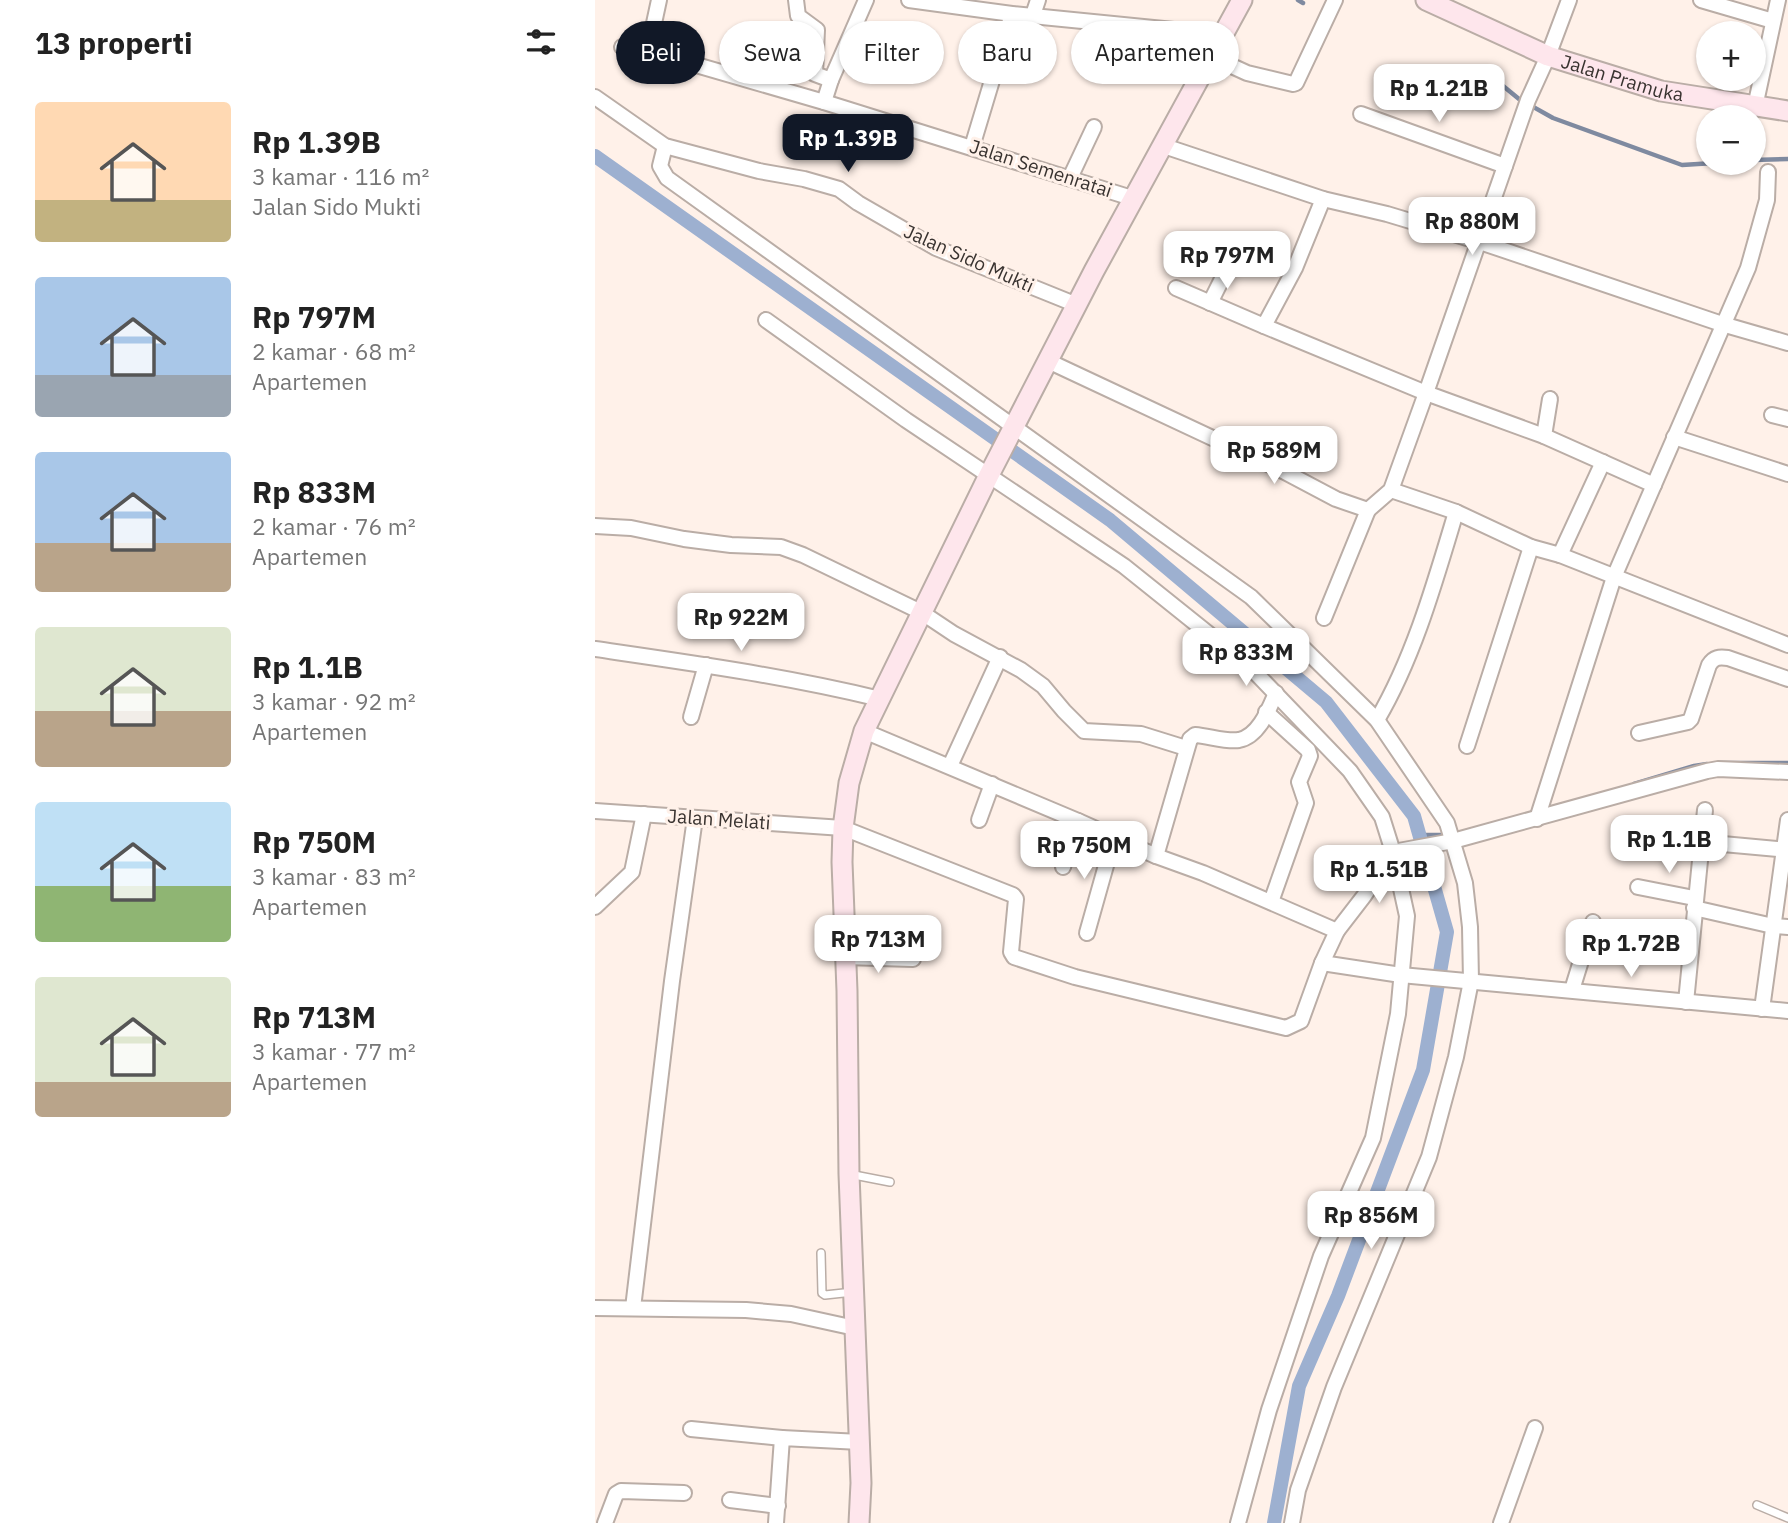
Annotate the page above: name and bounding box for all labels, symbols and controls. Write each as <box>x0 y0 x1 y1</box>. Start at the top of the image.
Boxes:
chip: Beli <box>616 21 705 84</box>
chip: Sewa <box>719 21 825 84</box>
chip: Filter <box>839 21 944 84</box>
chip: Baru <box>958 21 1057 84</box>
chip: Apartemen <box>1071 21 1239 84</box>
map controls <box>1696 21 1766 175</box>
button: + <box>1696 21 1766 91</box>
text: 13 properti <box>35 23 193 62</box>
icon: filters <box>522 23 560 61</box>
street label: Jalan Pramuka <box>1558 49 1685 106</box>
pin: Rp 1.21B <box>1367 64 1511 124</box>
text: Rp 1.21B <box>1390 72 1488 102</box>
button: − <box>1696 105 1766 175</box>
pin: Rp 1.39B <box>776 114 920 174</box>
text: Rp 1.39B <box>252 122 381 161</box>
text: Rp 1.39B <box>799 122 897 152</box>
icon: home <box>91 130 175 214</box>
street label: Jalan Semenratai <box>967 134 1115 202</box>
text: 3 kamar · 116 m² <box>252 161 430 191</box>
text: Jalan Sido Mukti <box>252 191 421 221</box>
pin: Rp 880M <box>1407 198 1537 257</box>
text: Rp 880M <box>1424 205 1520 235</box>
street label: Jalan Sido Mukti <box>900 219 1038 297</box>
pin: Rp 797M <box>1162 232 1292 291</box>
text: Rp 797M <box>1179 239 1275 269</box>
text: Rp 797M <box>252 297 376 336</box>
icon: home <box>91 305 175 389</box>
text: 2 kamar · 68 m² <box>252 336 416 366</box>
text: Apartemen <box>252 366 367 396</box>
pin: Rp 589M <box>1209 426 1339 486</box>
text: Rp 589M <box>1226 434 1322 464</box>
text: Rp 833M <box>252 472 376 511</box>
icon: home <box>91 480 175 564</box>
text: 2 kamar · 76 m² <box>252 511 416 541</box>
text: Apartemen <box>252 541 367 571</box>
pin: Rp 922M <box>676 594 806 653</box>
text: Rp 922M <box>693 601 789 631</box>
pin: Rp 833M <box>1181 628 1311 688</box>
text: Rp 833M <box>1198 636 1294 666</box>
text: Rp 1.1B <box>252 647 363 686</box>
icon: home <box>91 655 175 739</box>
text: 3 kamar · 92 m² <box>252 686 416 716</box>
text: Apartemen <box>252 716 367 746</box>
street label: Jalan Melati <box>667 803 771 835</box>
pin: Rp 1.1B <box>1604 816 1734 875</box>
text: Rp 750M <box>252 822 376 861</box>
pin: Rp 750M <box>1019 822 1149 881</box>
text: Rp 1.1B <box>1627 823 1712 853</box>
text: Rp 750M <box>1036 829 1132 859</box>
icon: home <box>91 830 175 914</box>
pin: Rp 1.51B <box>1307 846 1451 905</box>
text: Rp 1.51B <box>1330 853 1428 883</box>
text: 3 kamar · 83 m² <box>252 861 416 891</box>
text: Apartemen <box>252 891 367 921</box>
pin: Rp 713M <box>813 916 943 975</box>
pin: Rp 1.72B <box>1559 920 1703 979</box>
text: Rp 713M <box>830 923 926 953</box>
text: Rp 1.72B <box>1582 927 1680 957</box>
text: Rp 713M <box>252 997 376 1036</box>
icon: home <box>91 1005 175 1089</box>
text: 3 kamar · 77 m² <box>252 1036 416 1066</box>
text: Apartemen <box>252 1066 367 1096</box>
pin: Rp 856M <box>1306 1192 1436 1251</box>
text: Rp 856M <box>1323 1199 1419 1229</box>

